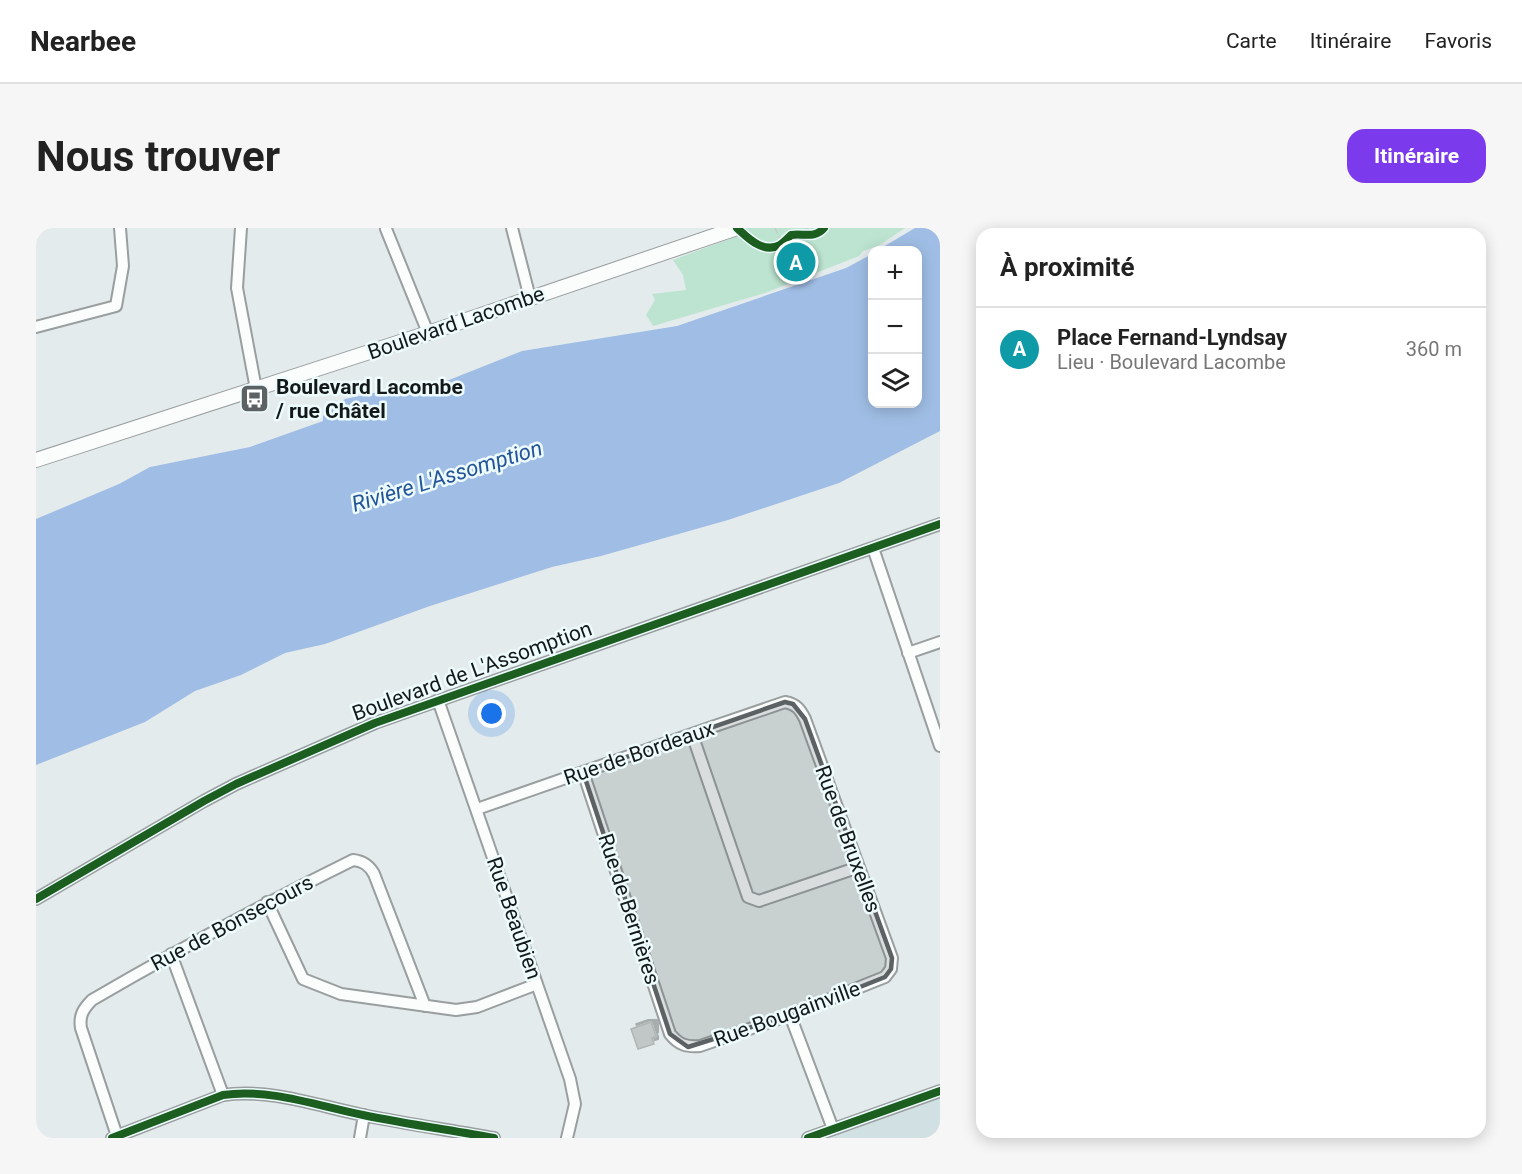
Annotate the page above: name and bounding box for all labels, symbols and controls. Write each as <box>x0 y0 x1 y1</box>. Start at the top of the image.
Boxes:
text: Nearbee <box>30 25 136 58</box>
text: Carte <box>1226 29 1277 53</box>
text: Itinéraire <box>1310 29 1391 53</box>
text: Favoris <box>1424 29 1492 53</box>
button: Itinéraire <box>1347 129 1486 183</box>
text: Nous trouver <box>36 132 280 181</box>
pin: A <box>776 240 816 285</box>
map controls <box>868 246 922 408</box>
button: + <box>868 246 922 300</box>
text: À proximité <box>1000 252 1134 282</box>
street label: Boulevard Lacombe <box>365 282 547 364</box>
button: − <box>868 300 922 354</box>
text: Place Fernand-Lyndsay <box>1057 325 1287 350</box>
text: A <box>1013 337 1026 361</box>
text: 360 m <box>1406 337 1462 361</box>
text: Lieu · Boulevard Lacombe <box>1057 350 1286 374</box>
button: layers <box>868 354 922 408</box>
place label: Boulevard Lacombe / rue Châtel <box>275 375 463 423</box>
bus stop icon: Boulevard Lacombe / rue Châtel <box>239 383 271 415</box>
water label: Rivière L'Assomption <box>349 435 545 517</box>
street label: Boulevard de L'Assomption <box>349 616 595 726</box>
your location <box>477 699 506 728</box>
street label: Rue de Bordeaux <box>561 716 717 790</box>
street label: Rue de Bruxelles <box>810 762 886 916</box>
street label: Rue de Bernières <box>593 831 665 987</box>
street label: Rue Beaubien <box>482 854 546 982</box>
street label: Rue de Bonsecours <box>147 870 317 976</box>
street label: Rue Bougainville <box>711 976 863 1052</box>

